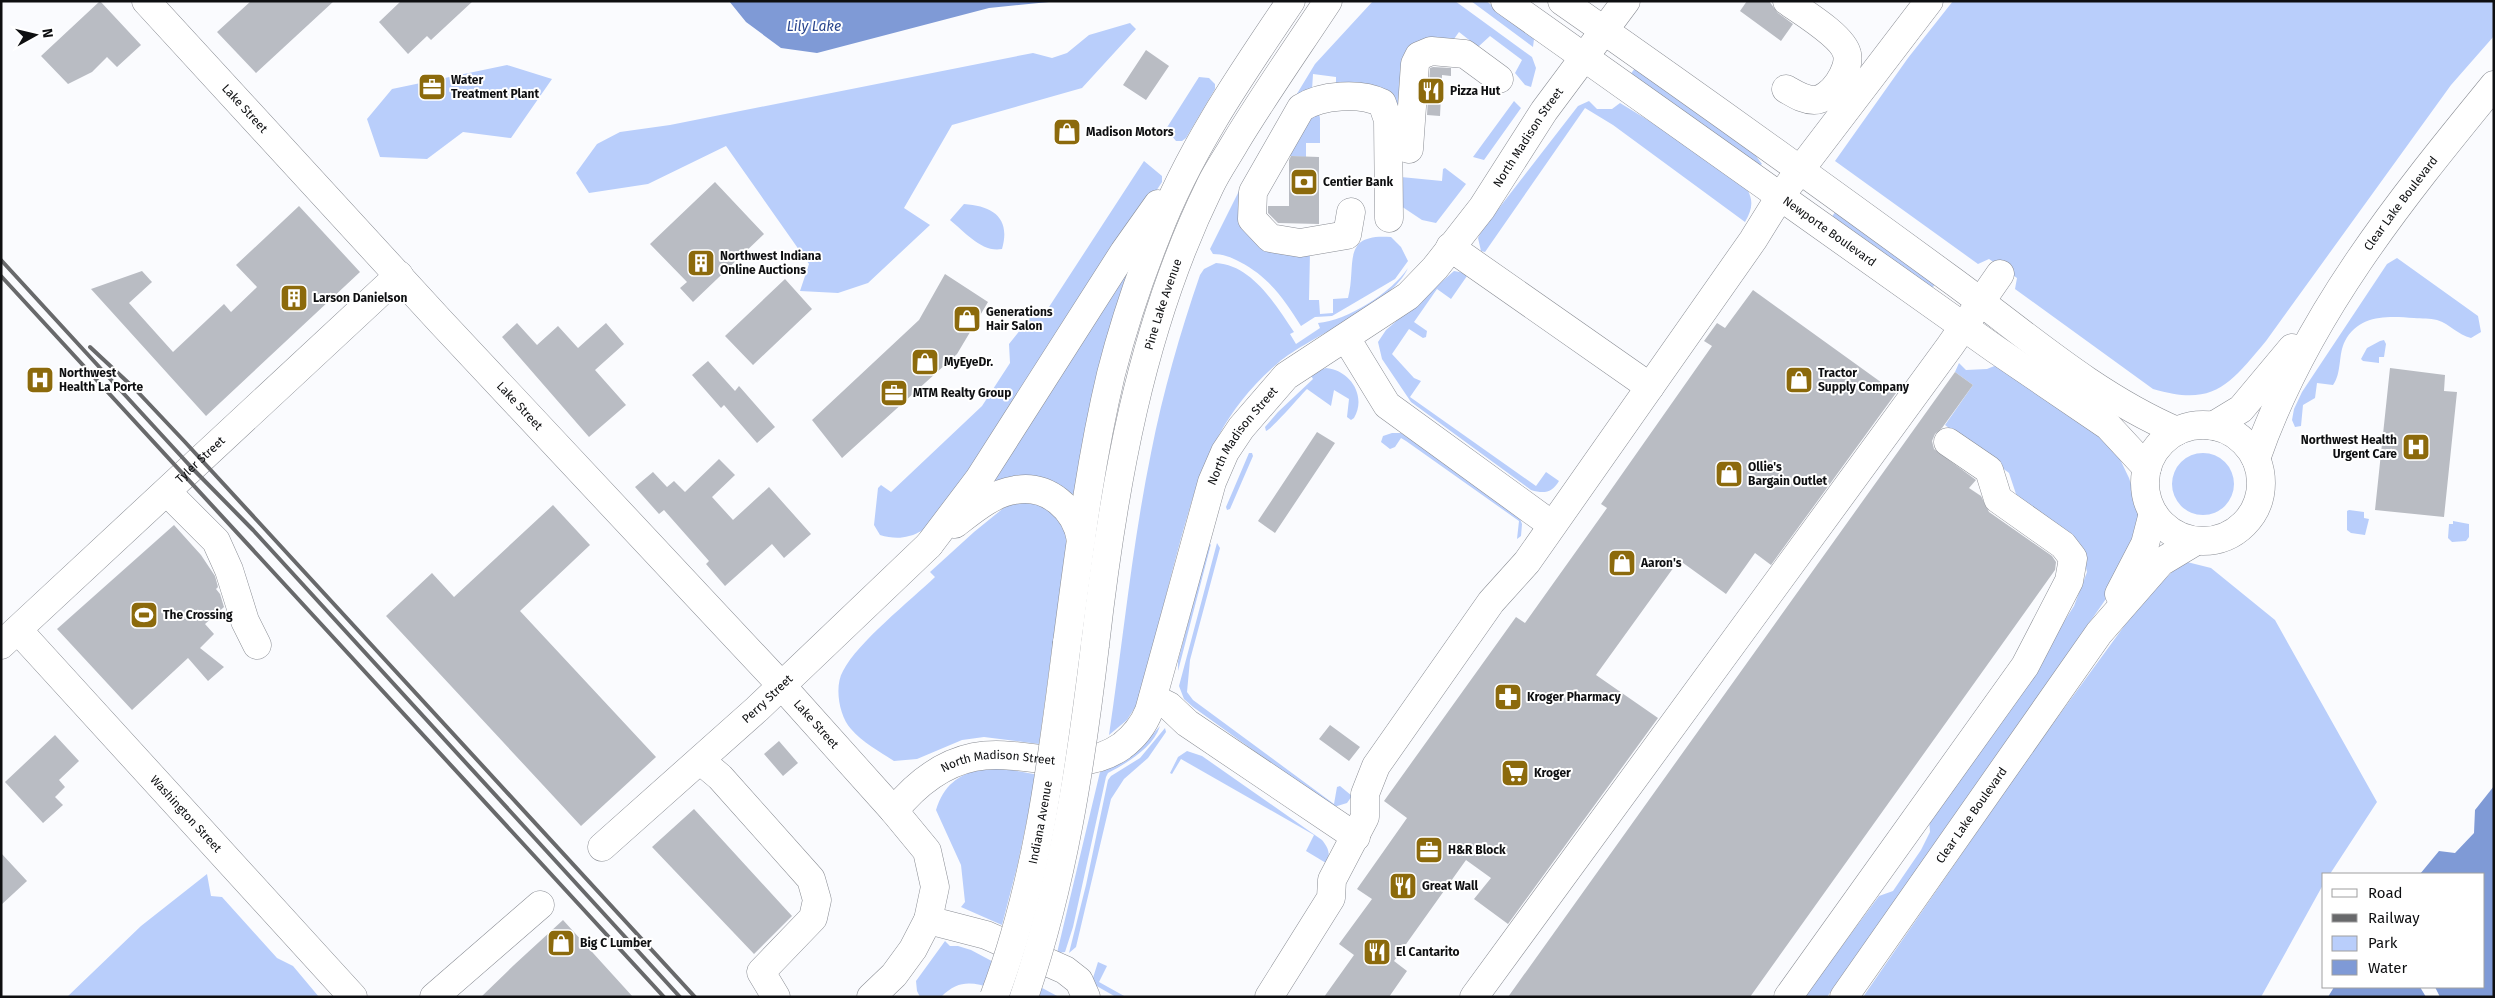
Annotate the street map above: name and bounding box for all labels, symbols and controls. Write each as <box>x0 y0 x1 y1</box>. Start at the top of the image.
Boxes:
north arrow <box>10 10 60 60</box>
water label: Lily Lake <box>787 18 841 35</box>
text: N <box>38 27 56 39</box>
office icon: Water Treatment Plant <box>417 72 447 102</box>
place label: Water Treatment Plant <box>451 73 540 101</box>
restaurant icon: Pizza Hut <box>1416 76 1446 106</box>
street label: Lake Street <box>219 81 271 136</box>
place label: Pizza Hut <box>1450 84 1501 98</box>
street label: North Madison Street <box>1490 84 1566 190</box>
shop icon: Madison Motors <box>1052 117 1082 147</box>
place label: Madison Motors <box>1086 125 1174 139</box>
street label: Clear Lake Boulevard <box>2361 154 2441 253</box>
bank icon: Centier Bank <box>1289 167 1319 197</box>
place label: Centier Bank <box>1323 175 1393 189</box>
street label: Newporte Boulevard <box>1780 194 1879 269</box>
building icon: Northwest Indiana Online Auctions <box>686 248 716 278</box>
place label: Northwest Indiana Online Auctions <box>720 249 822 277</box>
street label: Pine Lake Avenue <box>1142 257 1185 352</box>
building icon: Larson Danielson <box>279 283 309 313</box>
place label: Larson Danielson <box>313 291 407 305</box>
shop icon: Generations Hair Salon <box>952 304 982 334</box>
place label: Generations Hair Salon <box>986 305 1053 333</box>
shop icon: MyEyeDr. <box>910 347 940 377</box>
place label: MyEyeDr. <box>944 355 993 369</box>
hospital icon: Northwest Health La Porte <box>25 365 55 395</box>
shop icon: Tractor Supply Company <box>1784 365 1814 395</box>
place label: Northwest Health La Porte <box>59 366 143 394</box>
place label: Tractor Supply Company <box>1818 366 1910 394</box>
office icon: MTM Realty Group <box>879 378 909 408</box>
street label: Lake Street <box>494 379 546 433</box>
street label: North Madison Street <box>1205 383 1281 487</box>
place label: MTM Realty Group <box>913 386 1011 400</box>
hospital icon: Northwest Health Urgent Care <box>2401 432 2431 462</box>
street label: Tyler Street <box>173 433 228 486</box>
place label: Northwest Health Urgent Care <box>2301 433 2397 461</box>
shop icon: Ollie's Bargain Outlet <box>1714 459 1744 489</box>
place label: Ollie's Bargain Outlet <box>1748 460 1828 488</box>
shop icon: Aaron's <box>1607 548 1637 578</box>
place label: Aaron's <box>1640 556 1682 570</box>
sports icon: The Crossing <box>129 600 159 630</box>
place label: The Crossing <box>163 608 233 622</box>
street label: Perry Street <box>739 671 796 726</box>
pharmacy icon: Kroger Pharmacy <box>1493 682 1523 712</box>
place label: Kroger Pharmacy <box>1527 690 1621 704</box>
street label: Lake Street <box>791 697 842 752</box>
street label: North Madison Street <box>938 748 1057 775</box>
supermarket icon: Kroger <box>1500 758 1530 788</box>
street label: Clear Lake Boulevard <box>1933 764 2010 866</box>
place label: Kroger <box>1534 766 1571 780</box>
street label: Washington Street <box>147 772 225 856</box>
street label: Indiana Avenue <box>1026 780 1055 865</box>
office icon: H&R Block <box>1414 835 1444 865</box>
place label: H&R Block <box>1448 843 1506 857</box>
restaurant icon: Great Wall <box>1388 871 1418 901</box>
legend <box>2322 873 2485 988</box>
place label: Great Wall <box>1422 879 1479 893</box>
text: Road <box>2368 884 2403 902</box>
text: Railway <box>2368 909 2420 927</box>
shop icon: Big C Lumber <box>546 928 576 958</box>
text: Park <box>2368 934 2398 952</box>
place label: Big C Lumber <box>580 936 652 950</box>
restaurant icon: El Cantarito <box>1362 937 1392 967</box>
place label: El Cantarito <box>1396 945 1460 959</box>
text: Water <box>2368 959 2407 977</box>

